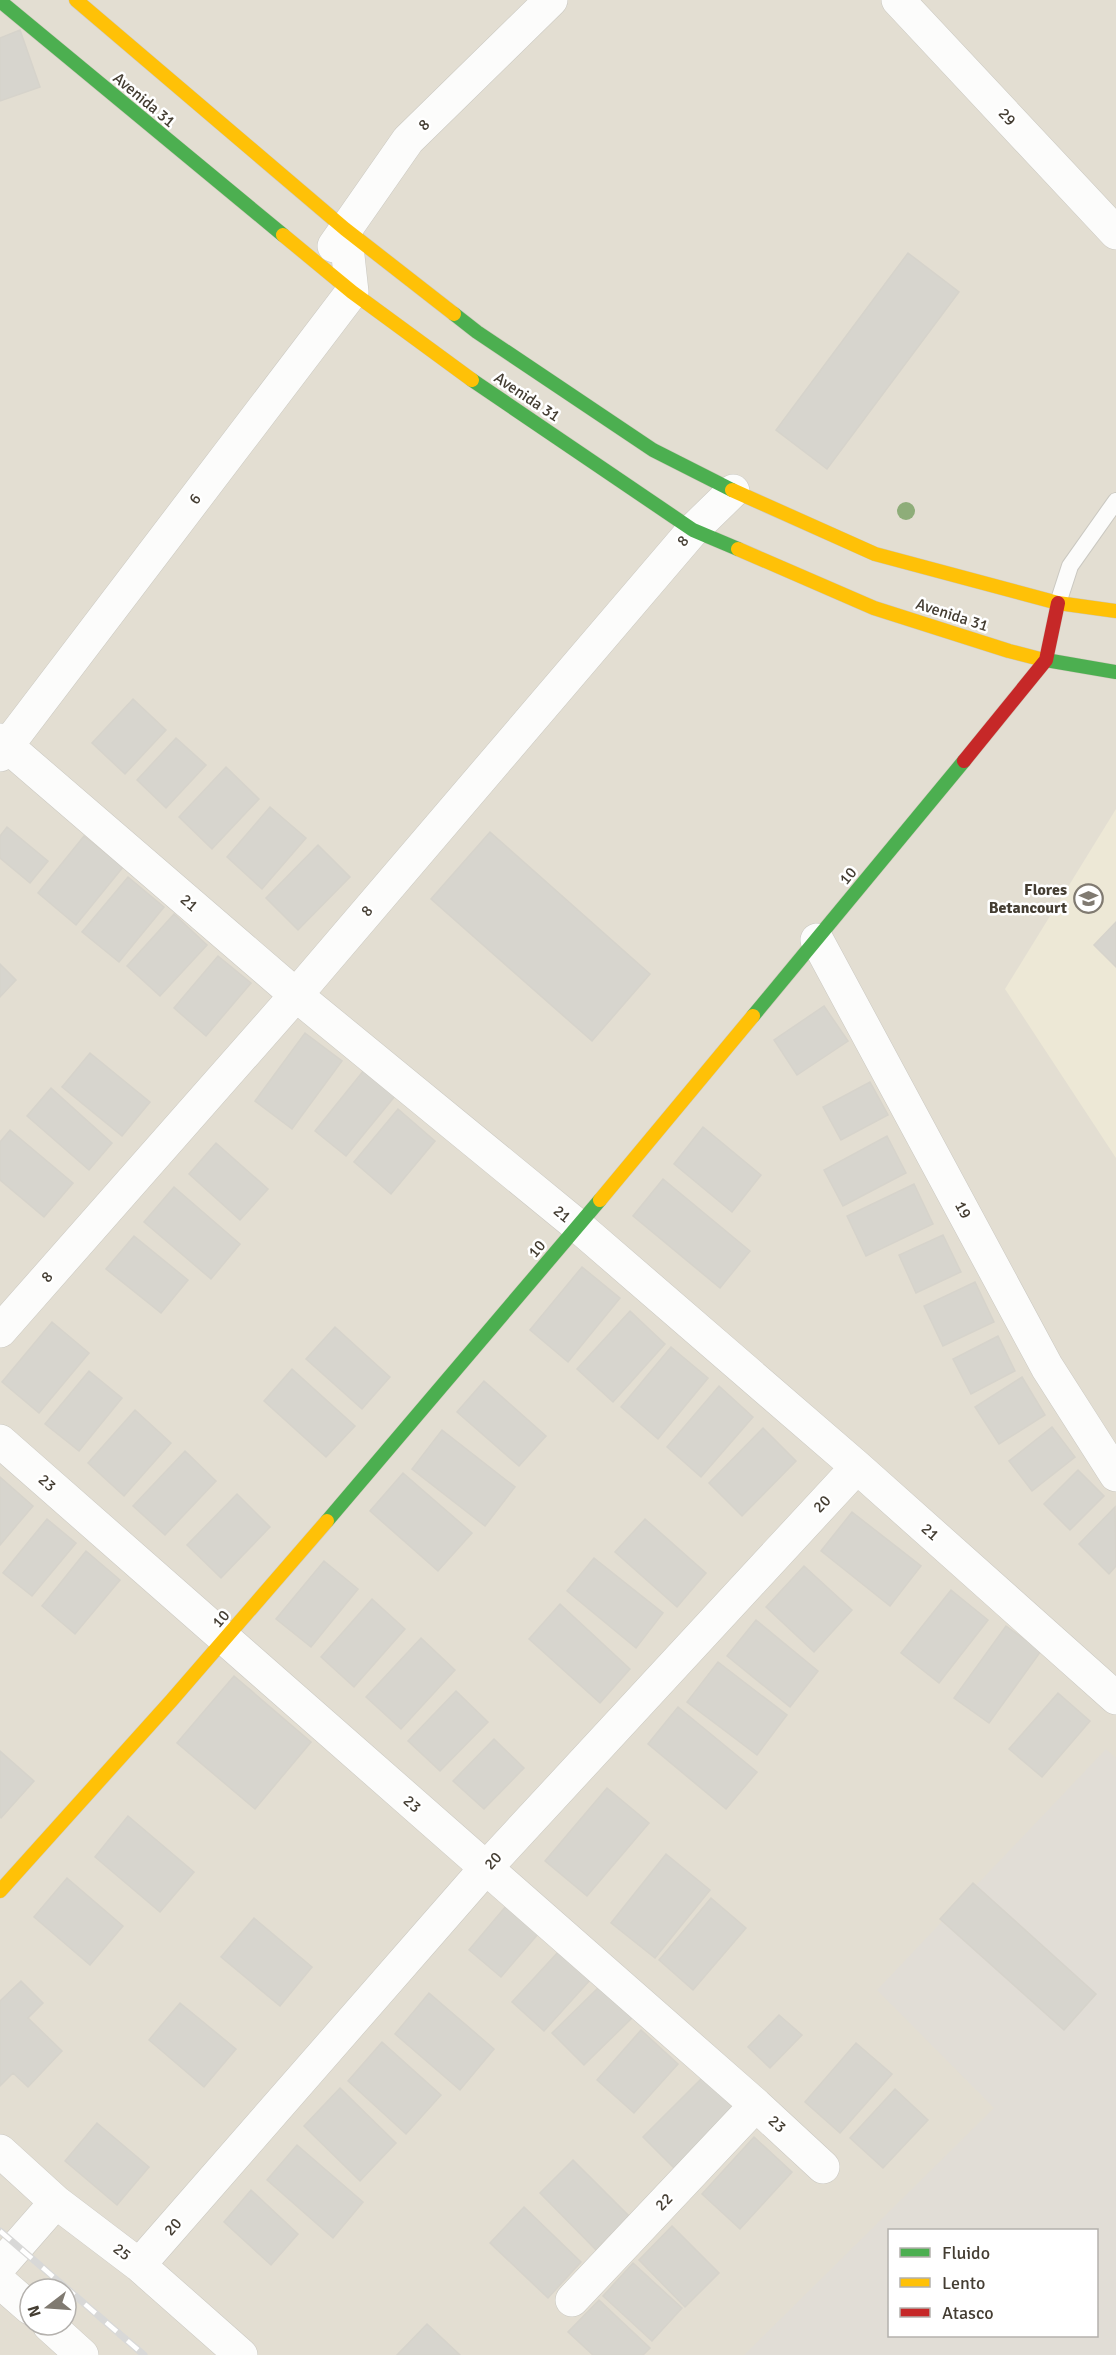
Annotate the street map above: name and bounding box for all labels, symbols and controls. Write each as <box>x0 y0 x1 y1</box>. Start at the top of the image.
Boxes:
street label: Avenida 31 <box>109 68 179 132</box>
street label: 29 <box>994 104 1020 130</box>
street label: 8 <box>414 115 434 135</box>
street label: Avenida 31 <box>490 368 564 426</box>
street label: 6 <box>184 490 206 508</box>
street label: 8 <box>673 531 693 551</box>
street label: Avenida 31 <box>913 594 991 636</box>
street label: 10 <box>835 863 861 889</box>
place label: Flores Betancourt <box>989 880 1067 918</box>
school or university icon: Flores Betancourt <box>1072 883 1104 915</box>
street label: 21 <box>176 890 202 916</box>
street label: 8 <box>357 901 377 921</box>
street label: 19 <box>950 1198 976 1222</box>
street label: 21 <box>549 1201 575 1227</box>
street label: 10 <box>524 1236 550 1262</box>
street label: 8 <box>37 1267 57 1287</box>
street label: 23 <box>34 1470 60 1496</box>
street label: 20 <box>809 1491 835 1517</box>
street label: 21 <box>917 1519 943 1545</box>
street label: 10 <box>208 1606 234 1632</box>
street label: 23 <box>399 1791 425 1817</box>
street label: 20 <box>480 1848 506 1874</box>
street label: 23 <box>764 2111 790 2137</box>
street label: 22 <box>651 2189 677 2215</box>
street label: 20 <box>160 2214 186 2240</box>
legend <box>888 2229 1098 2337</box>
street label: 25 <box>109 2239 135 2265</box>
text: Fluido <box>942 2242 990 2264</box>
text: Lento <box>942 2272 985 2294</box>
north arrow <box>18 2277 78 2337</box>
text: Atasco <box>942 2302 994 2324</box>
text: N <box>23 2303 46 2319</box>

